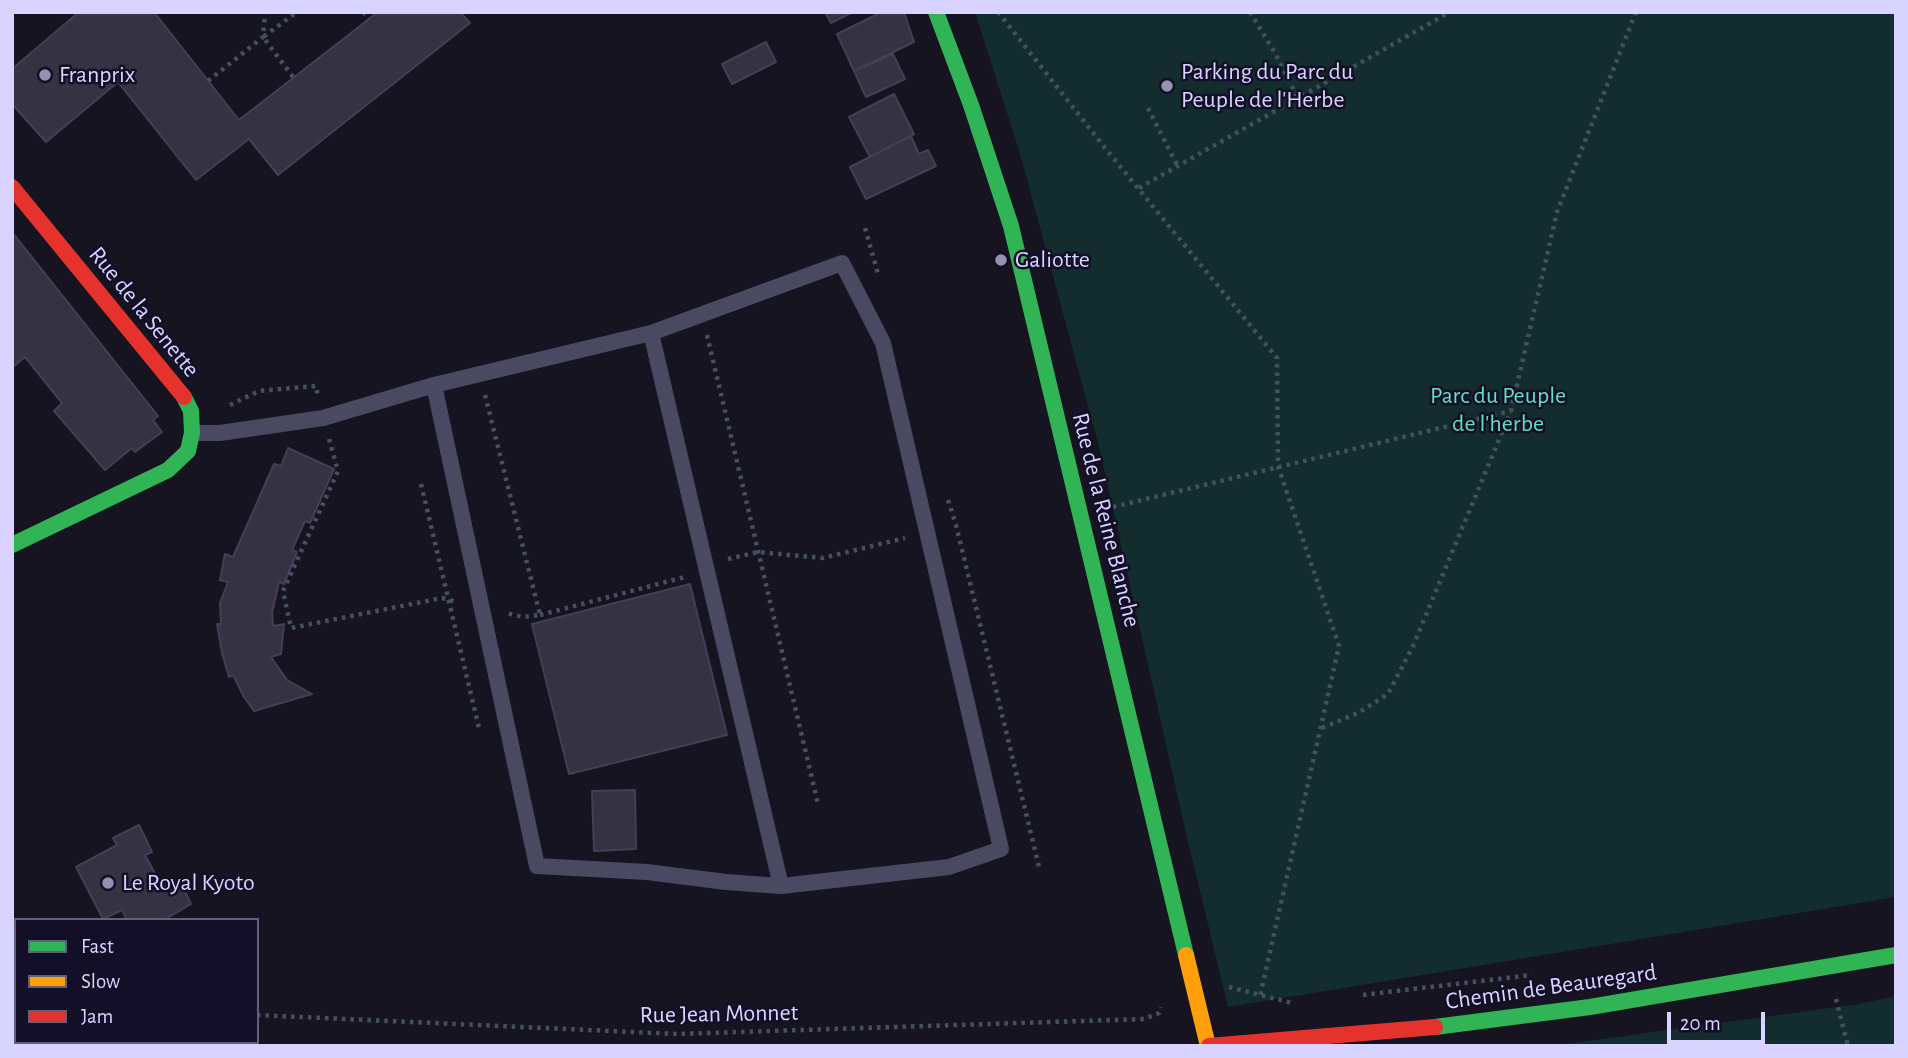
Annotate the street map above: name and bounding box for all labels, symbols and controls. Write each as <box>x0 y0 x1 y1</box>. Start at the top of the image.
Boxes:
place label: Parking du Parc du Peuple de l'Herbe <box>1181 58 1353 114</box>
place label: Franprix <box>59 61 135 89</box>
marker: Franprix <box>37 67 53 83</box>
marker: Parking du Parc du Peuple de l'Herbe <box>1159 78 1175 94</box>
street label: Rue de la Senette <box>82 241 206 383</box>
place label: Galiotte <box>1015 246 1090 274</box>
marker: Galiotte <box>993 252 1009 268</box>
park label: Parc du Peuple de l'herbe <box>1430 382 1566 438</box>
street label: Rue de la Reine Blanche <box>1065 410 1147 630</box>
place label: Le Royal Kyoto <box>122 869 255 897</box>
marker: Le Royal Kyoto <box>100 875 116 891</box>
legend <box>14 918 259 1044</box>
text: Fast <box>81 936 114 957</box>
street label: Chemin de Beauregard <box>1444 958 1658 1016</box>
text: Slow <box>81 971 120 992</box>
street label: Rue Jean Monnet <box>639 998 799 1030</box>
scale bar <box>1670 998 1768 1042</box>
text: Jam <box>81 1006 113 1027</box>
text: 20 m <box>1680 1013 1721 1034</box>

